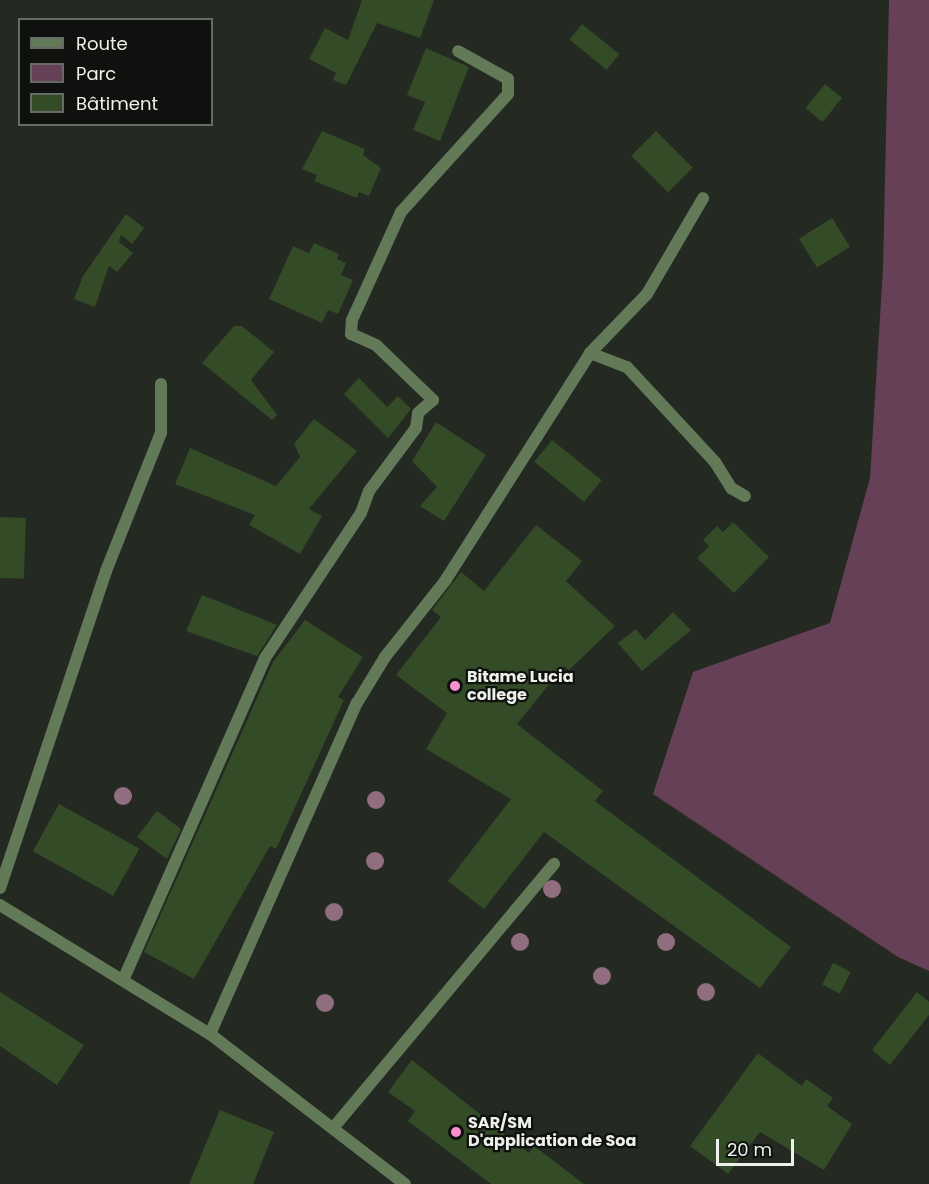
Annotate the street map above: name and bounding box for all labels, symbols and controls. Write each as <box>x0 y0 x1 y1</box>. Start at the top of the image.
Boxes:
legend <box>18 18 213 126</box>
text: Route <box>76 31 128 56</box>
text: Parc <box>76 61 116 86</box>
text: Bâtiment <box>76 91 158 116</box>
place label: Bitame Lucia college <box>467 667 573 705</box>
marker: Bitame Lucia college <box>448 679 462 693</box>
place label: SAR/SM D'application de Soa <box>468 1113 636 1151</box>
marker: SAR/SM D'application de Soa <box>449 1125 463 1139</box>
scale bar <box>719 1127 797 1165</box>
text: 20 m <box>727 1137 772 1162</box>

